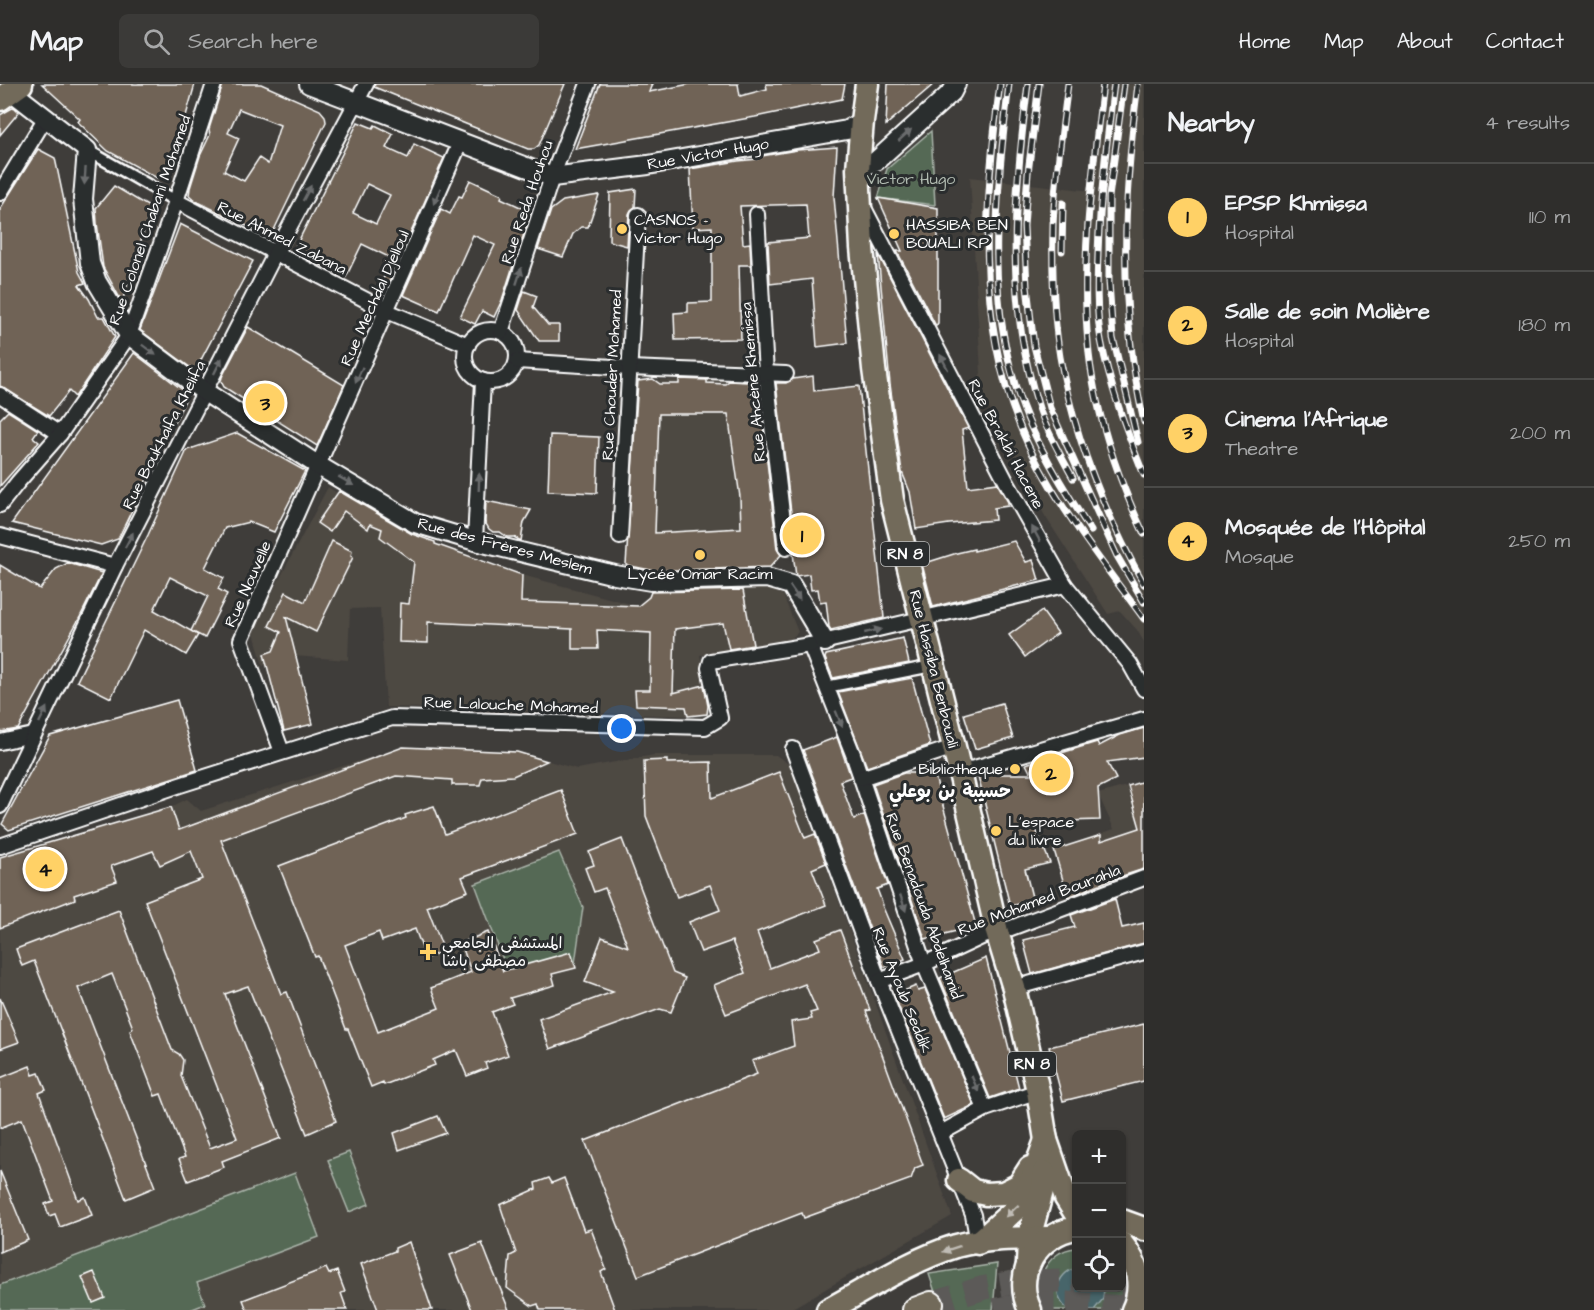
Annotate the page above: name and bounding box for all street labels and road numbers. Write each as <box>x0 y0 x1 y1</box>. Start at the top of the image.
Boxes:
street label: Rue Colonel Chabani Mohamed <box>104 112 196 328</box>
street label: Rue Victor Hugo <box>646 132 771 176</box>
street label: Rue Reda Houhou <box>496 137 558 267</box>
street label: Rue Ahmed Zabana <box>214 196 350 280</box>
street label: Rue Mechdal Djelloul <box>335 227 415 369</box>
street label: Rue Chouder Mohamed <box>597 289 627 461</box>
street label: Rue Ahcène Khemissa <box>735 301 771 463</box>
street label: Rue Boukhalfa Khelifa <box>117 357 211 513</box>
street label: Rue Brakbi Hacene <box>963 375 1050 513</box>
street label: Rue des Frères Meslem <box>415 512 595 580</box>
street label: Rue Nouvelle <box>219 537 277 631</box>
road number: RN 8 <box>881 542 929 566</box>
street label: Rue Hassiba Benbouali <box>904 588 964 751</box>
street label: Rue Lalouche Mohamed <box>424 691 598 719</box>
street label: Rue Benadouda Abdelhamid <box>880 810 968 1002</box>
street label: Rue Mohamed Bourahla <box>954 859 1124 941</box>
street label: Rue Ayoub Seddik <box>866 924 937 1057</box>
road number: RN 8 <box>1008 1052 1056 1076</box>

